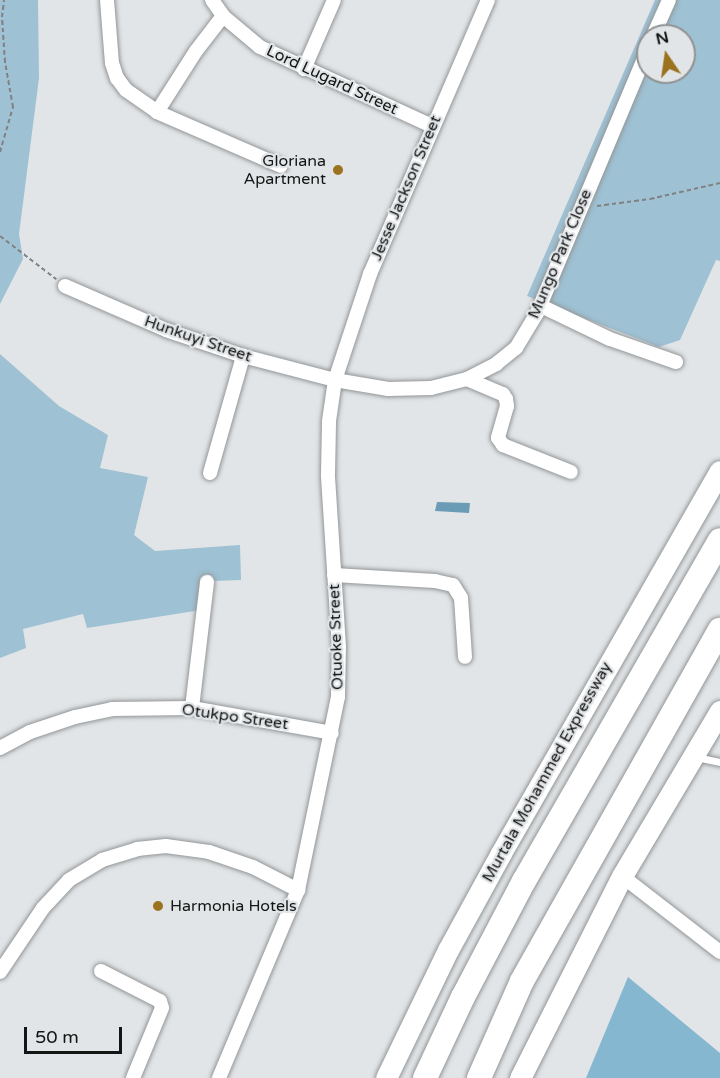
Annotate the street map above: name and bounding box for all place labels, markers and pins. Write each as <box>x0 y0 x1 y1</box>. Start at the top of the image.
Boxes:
place label: Gloriana Apartment <box>243 151 326 189</box>
marker: Gloriana Apartment <box>331 163 345 177</box>
place label: Harmonia Hotels <box>170 896 297 916</box>
marker: Harmonia Hotels <box>151 899 165 913</box>

